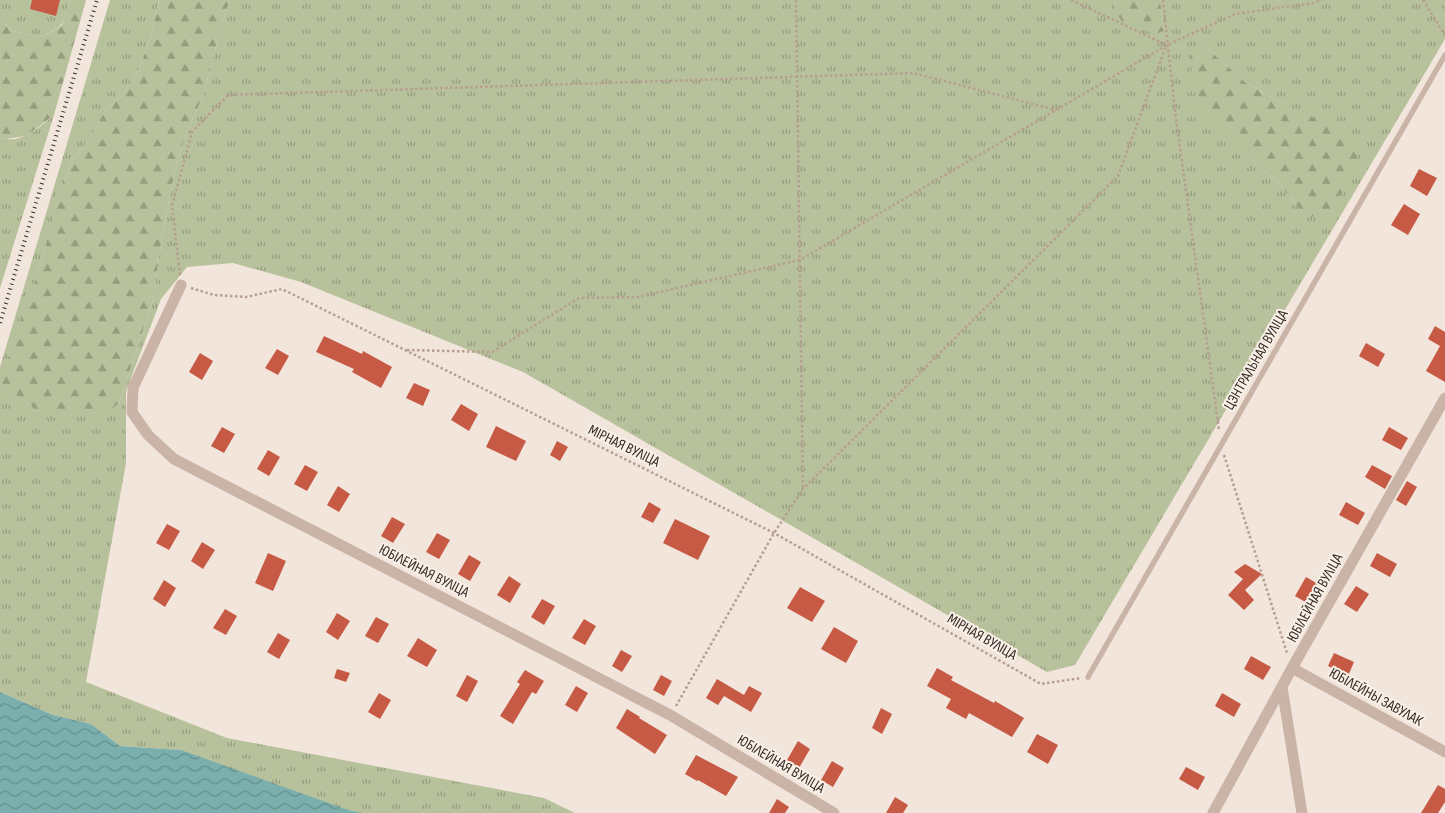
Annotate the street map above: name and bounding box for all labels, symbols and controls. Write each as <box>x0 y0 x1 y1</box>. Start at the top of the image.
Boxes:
street label: ЦЭНТРАЛЬНАЯ ВУЛІЦА <box>1220 306 1293 414</box>
street label: МІРНАЯ ВУЛІЦА <box>585 421 663 472</box>
street label: ЮБІЛЕЙНАЯ ВУЛІЦА <box>376 540 473 602</box>
street label: ЮБІЛЕЙНАЯ ВУЛІЦА <box>1283 550 1348 646</box>
street label: МІРНАЯ ВУЛІЦА <box>944 609 1021 665</box>
street label: ЮБІЛЕЙНЫ ЗАВУЛАК <box>1326 663 1426 731</box>
street label: ЮБІЛЕЙНАЯ ВУЛІЦА <box>734 730 829 798</box>

